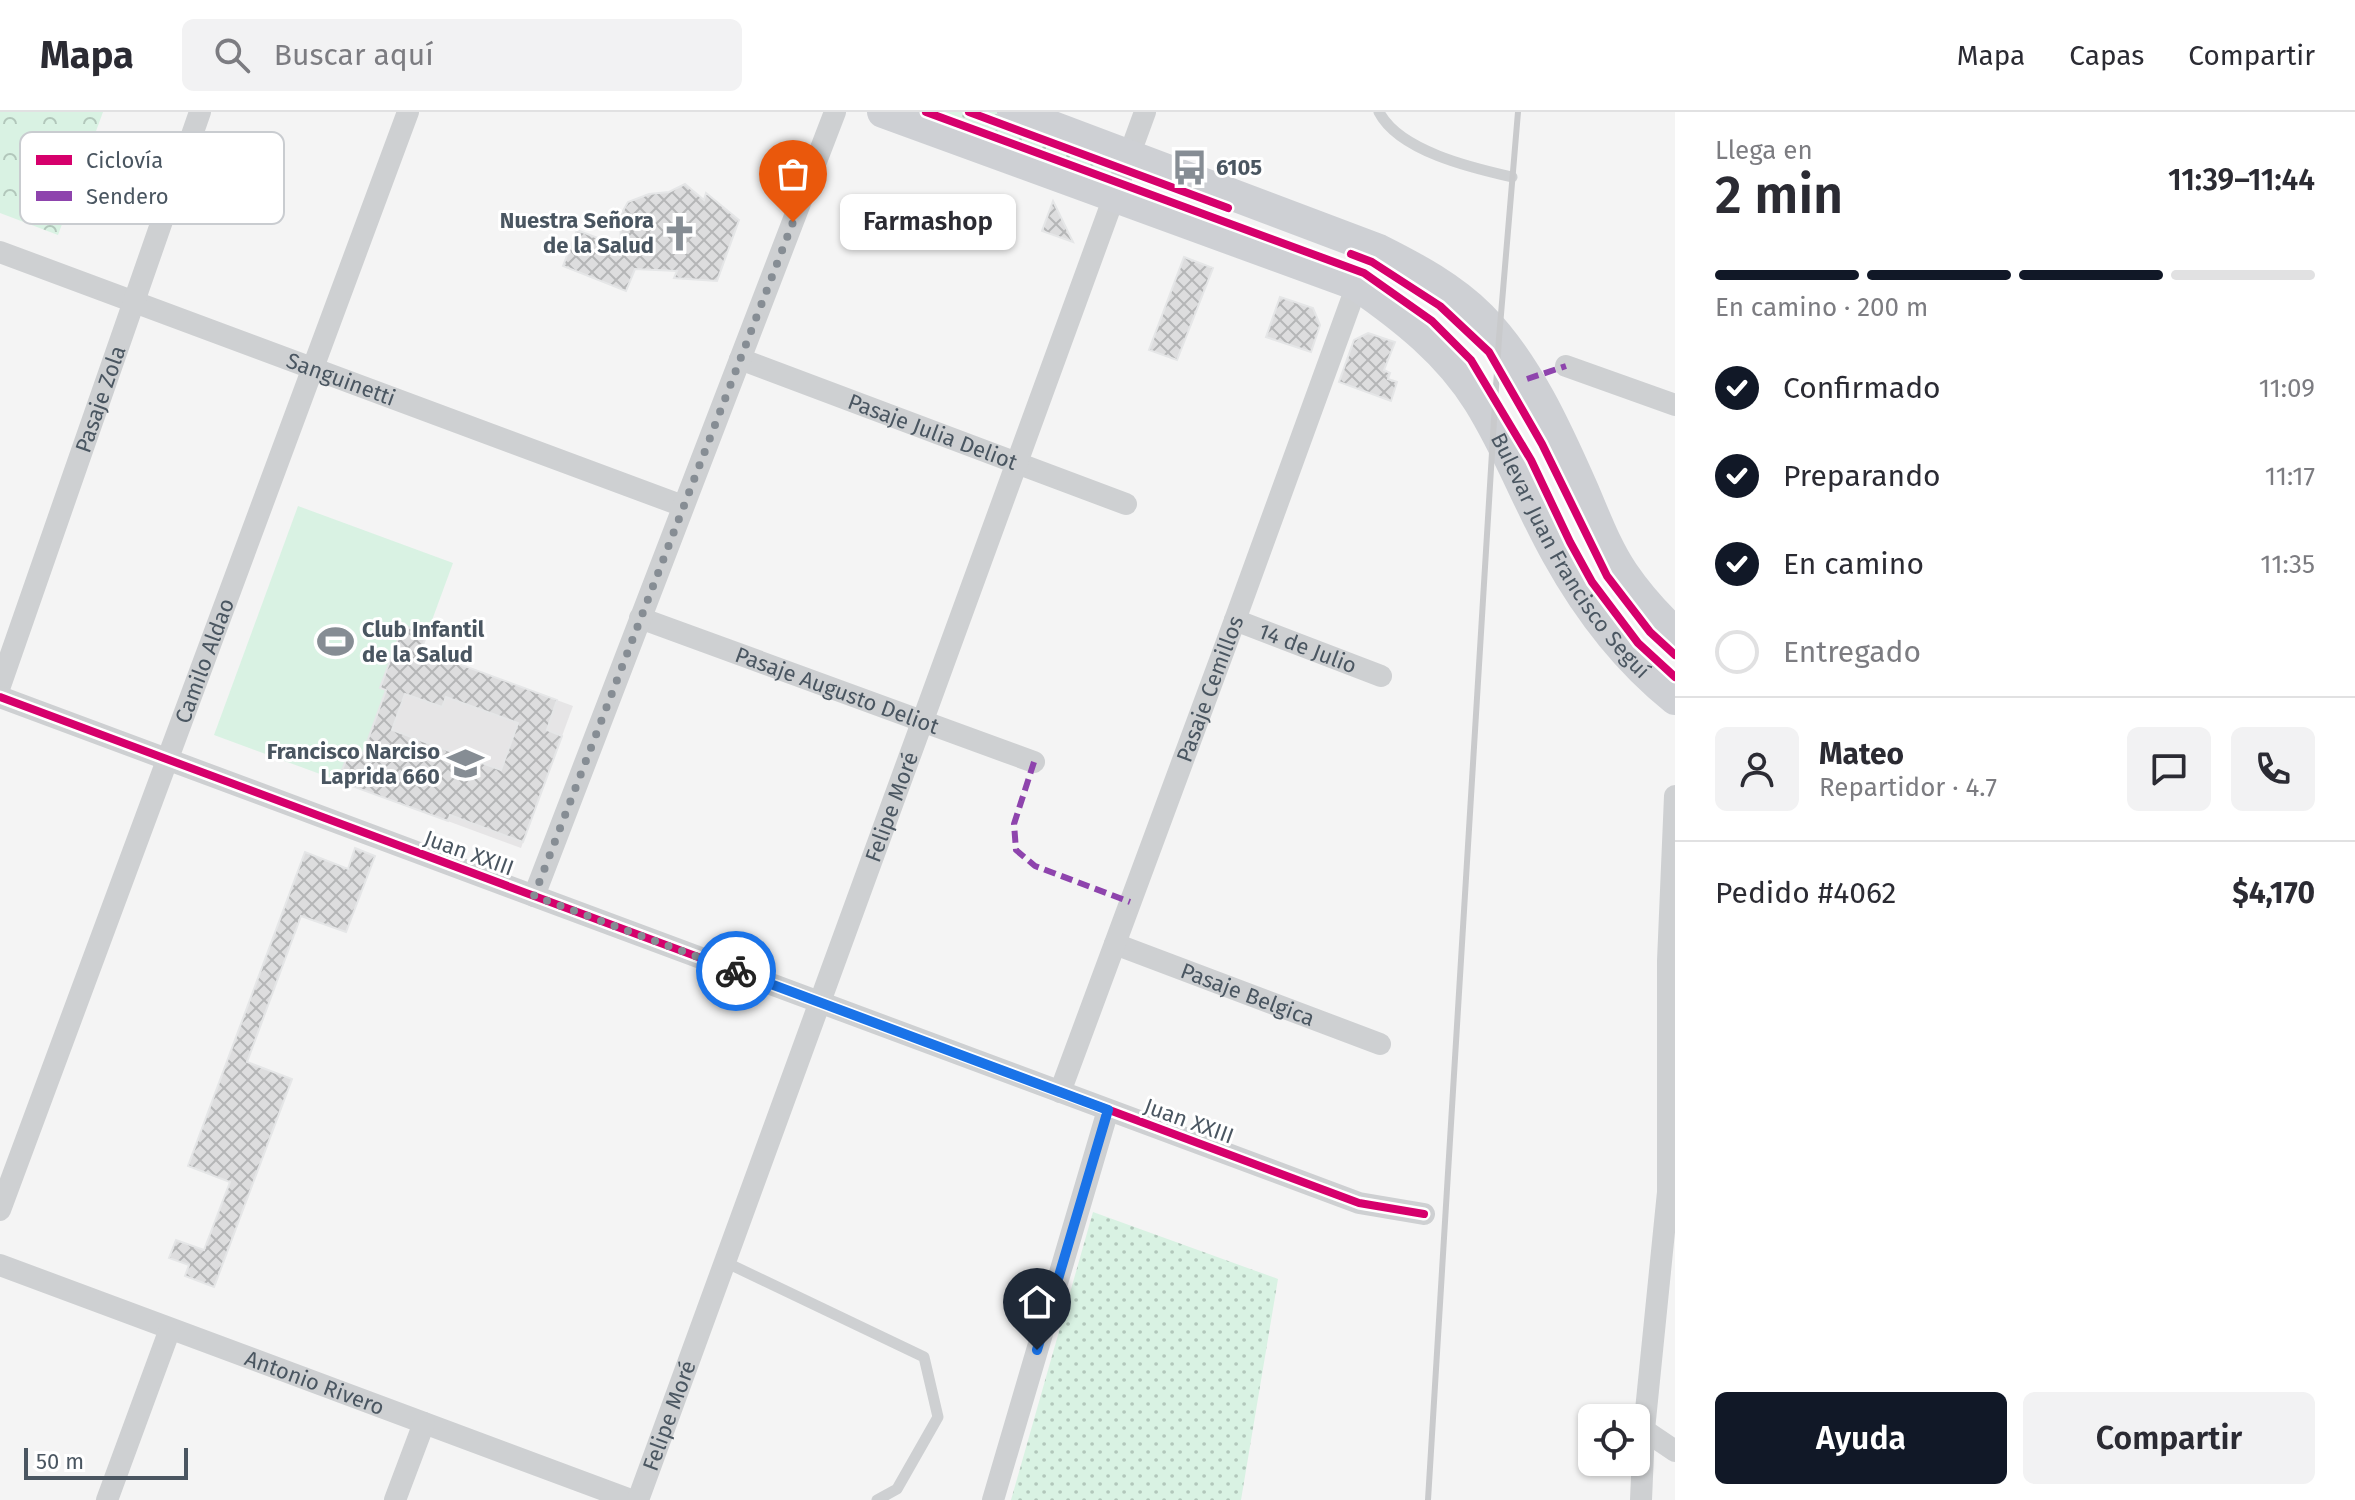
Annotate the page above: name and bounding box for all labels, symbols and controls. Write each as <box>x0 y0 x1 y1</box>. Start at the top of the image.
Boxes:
search box <box>182 19 742 91</box>
text: Mapa <box>40 32 134 78</box>
icon: search <box>210 33 254 77</box>
text: Buscar aquí <box>274 37 434 73</box>
text: Mapa <box>1957 39 2025 72</box>
text: Capas <box>2069 39 2144 72</box>
text: Compartir <box>2188 39 2315 72</box>
legend <box>20 132 284 224</box>
text: Llega en <box>1715 135 1813 166</box>
pin <box>759 140 827 222</box>
text: Ciclovía <box>86 147 163 174</box>
bus stop icon: 6105 <box>1171 148 1209 186</box>
icon: bag <box>771 152 815 196</box>
place label: 6105 <box>1216 154 1262 181</box>
text: 11:39–11:44 <box>2168 162 2315 198</box>
text: 2 min <box>1715 164 1843 227</box>
text: Sendero <box>86 183 169 210</box>
callout: Farmashop <box>841 194 1017 250</box>
text: Farmashop <box>863 206 993 237</box>
place label: Nuestra Señora de la Salud <box>500 207 654 259</box>
church icon: Nuestra Señora de la Salud <box>661 214 699 252</box>
text: En camino · 200 m <box>1715 292 1928 323</box>
street label: Pasaje Zola <box>69 342 131 456</box>
street label: Sanguinetti <box>283 346 399 411</box>
icon: check <box>1715 366 1759 410</box>
text: Confirmado <box>1783 370 1941 406</box>
text: 11:09 <box>2259 373 2315 404</box>
street label: Pasaje Julia Deliot <box>844 387 1021 476</box>
street label: Bulevar Juan Francisco Seguí <box>1485 428 1656 684</box>
icon: check <box>1715 454 1759 498</box>
text: Preparando <box>1783 458 1941 494</box>
text: 11:17 <box>2265 461 2315 492</box>
icon: check <box>1715 542 1759 586</box>
text: En camino <box>1783 546 1924 582</box>
text: 11:35 <box>2260 549 2315 580</box>
street label: Camilo Aldao <box>169 595 240 727</box>
street label: Pasaje Cemillos <box>1170 612 1249 766</box>
place label: Club Infantil de la Salud <box>362 616 485 668</box>
street label: 14 de Julio <box>1255 617 1361 679</box>
sports icon: Club Infantil de la Salud <box>317 623 355 661</box>
text: Entregado <box>1783 634 1921 670</box>
street label: Pasaje Augusto Deliot <box>732 641 943 740</box>
button: person <box>1715 727 1799 811</box>
button: chat <box>2127 727 2211 811</box>
button: phone <box>2231 727 2315 811</box>
text: Mateo <box>1819 736 1904 772</box>
place label: Francisco Narciso Laprida 660 <box>267 738 440 790</box>
school or university icon: Francisco Narciso Laprida 660 <box>447 745 485 783</box>
street label: Felipe Moré <box>859 748 924 866</box>
text: Repartidor · 4.7 <box>1819 772 1997 803</box>
street label: Juan XXIII <box>420 824 518 882</box>
text: Pedido #4062 <box>1715 875 1896 911</box>
text: $4,170 <box>2232 875 2315 911</box>
courier <box>696 931 776 1011</box>
icon: bike <box>714 949 758 993</box>
street label: Pasaje Belgica <box>1177 957 1319 1032</box>
street label: Juan XXIII <box>1140 1092 1238 1150</box>
pin <box>1003 1268 1071 1350</box>
icon: home <box>1015 1280 1059 1324</box>
street label: Antonio Rivero <box>241 1344 388 1421</box>
street label: Felipe Moré <box>636 1357 701 1474</box>
button: Ayuda <box>1715 1392 2007 1484</box>
button: Compartir <box>2023 1392 2315 1484</box>
map controls <box>1578 1404 1650 1476</box>
button: locate <box>1578 1404 1650 1476</box>
scale bar <box>24 1444 188 1480</box>
text: 50 m <box>36 1448 84 1475</box>

